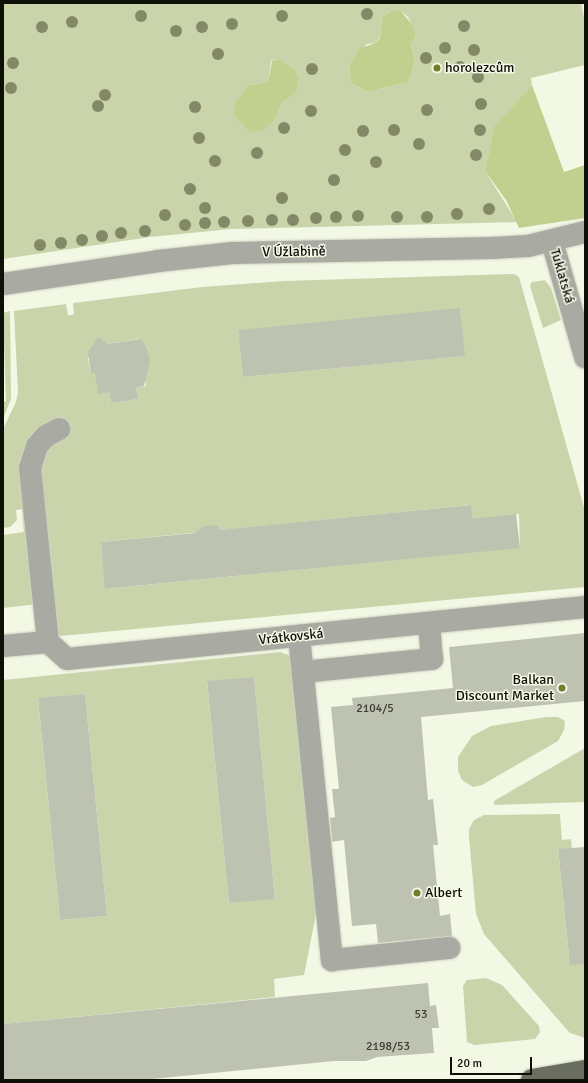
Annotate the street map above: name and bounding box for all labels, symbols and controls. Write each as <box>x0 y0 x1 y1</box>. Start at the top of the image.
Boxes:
place label: horolezcům <box>445 60 515 76</box>
marker: horolezcům <box>432 63 442 73</box>
street label: V Úžlabině <box>262 243 326 261</box>
street label: Tuklatská <box>546 247 578 305</box>
street label: Vrátkovská <box>258 625 324 649</box>
place label: Balkan Discount Market <box>456 672 554 704</box>
marker: Balkan Discount Market <box>557 683 567 693</box>
house number: 2104/5 <box>356 702 394 716</box>
place label: Albert <box>425 885 462 901</box>
marker: Albert <box>412 888 422 898</box>
house number: 53 <box>415 1008 427 1022</box>
house number: 2198/53 <box>366 1040 410 1054</box>
scale bar <box>452 1049 534 1075</box>
text: 20 m <box>457 1056 482 1071</box>

